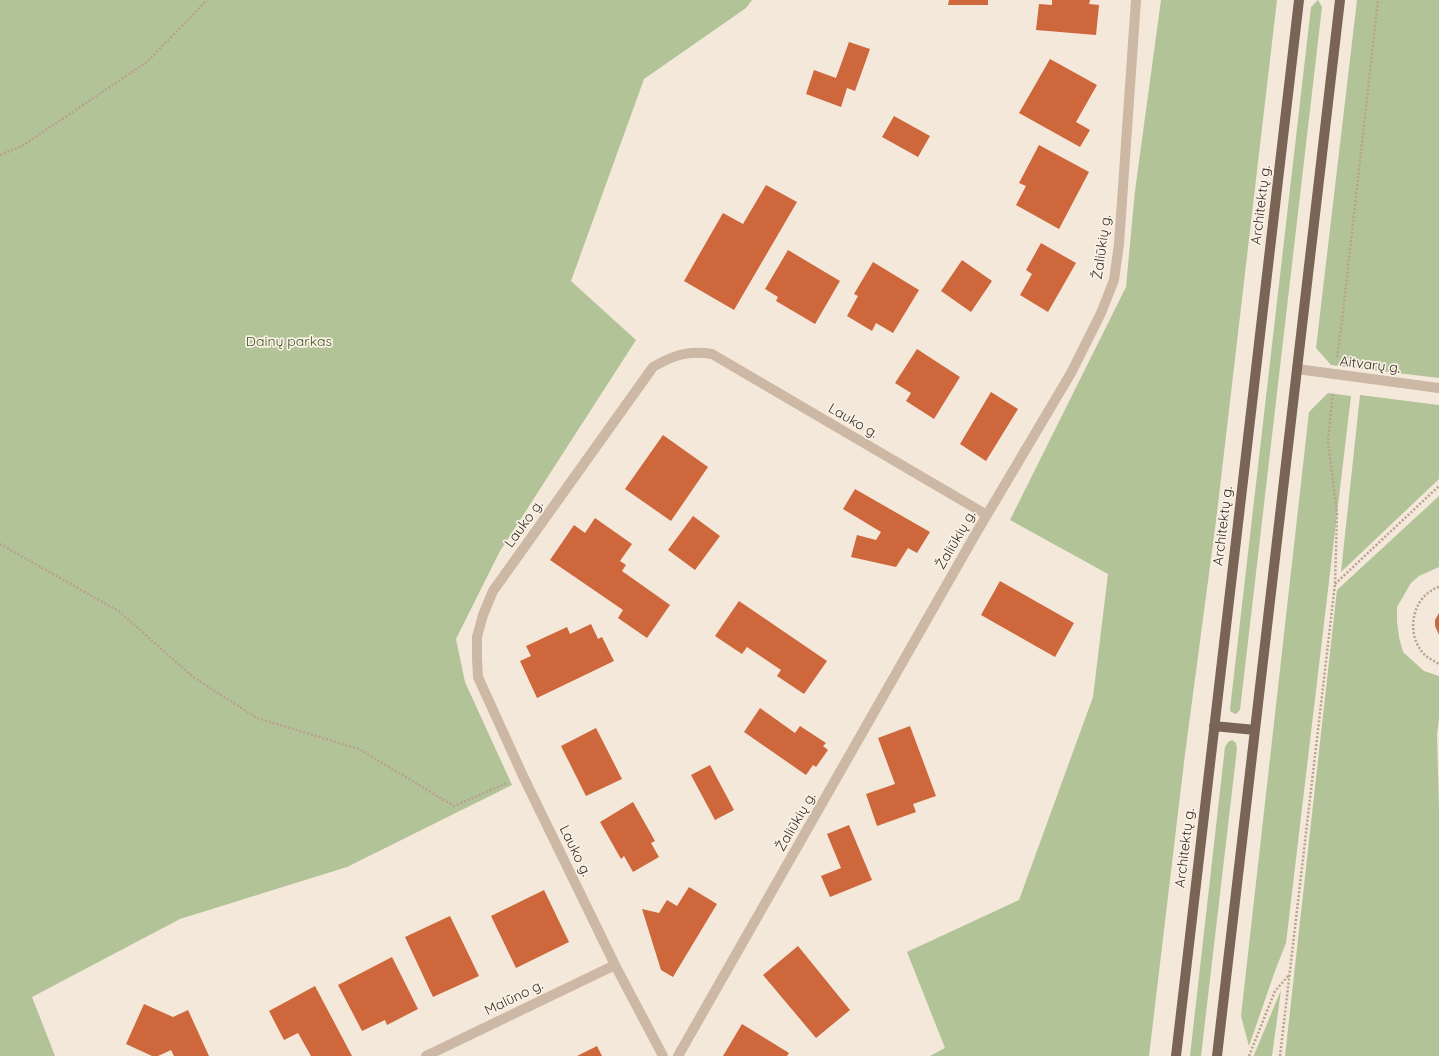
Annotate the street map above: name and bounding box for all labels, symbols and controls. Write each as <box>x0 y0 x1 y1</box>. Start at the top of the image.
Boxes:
street label: Architektų g. <box>1248 164 1274 246</box>
street label: Žaliūkių g. <box>1089 214 1115 280</box>
park label: Dainų parkas <box>246 334 332 350</box>
street label: Aitvarų g. <box>1339 353 1401 377</box>
street label: Lauko g. <box>825 400 881 442</box>
street label: Architektų g. <box>1210 485 1236 567</box>
street label: Lauko g. <box>501 497 547 551</box>
street label: Žaliūkių g. <box>932 508 980 572</box>
street label: Žaliūkių g. <box>772 790 820 854</box>
street label: Architektų g. <box>1172 807 1198 889</box>
street label: Lauko g. <box>556 823 594 879</box>
street label: Malūno g. <box>482 977 546 1019</box>

